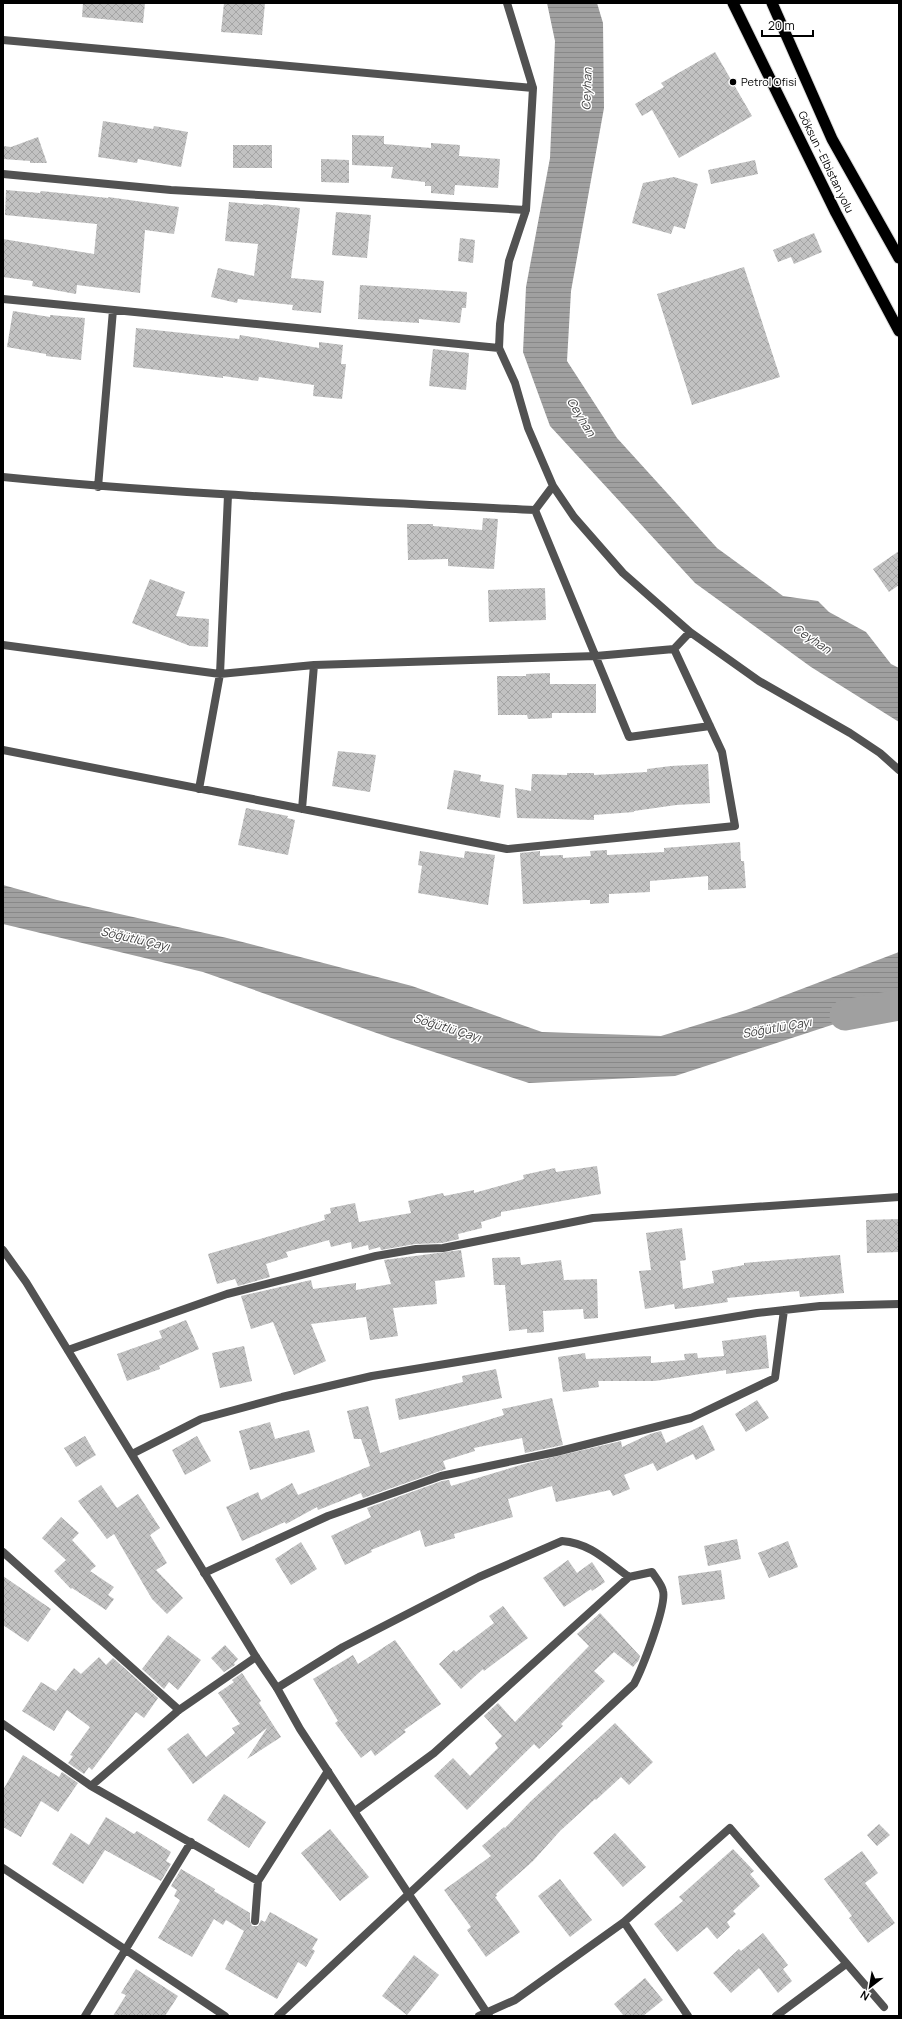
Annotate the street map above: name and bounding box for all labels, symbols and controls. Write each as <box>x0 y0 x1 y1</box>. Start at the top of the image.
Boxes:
scale bar <box>762 12 813 38</box>
text: 20 m <box>768 17 795 34</box>
water label: Ceyhan <box>577 66 596 111</box>
place label: Petrol Ofisi <box>741 74 797 89</box>
marker: Petrol Ofisi <box>728 77 738 87</box>
street label: Göksun - Elbistan yolu <box>795 108 858 215</box>
water label: Ceyhan <box>563 394 600 440</box>
water label: Ceyhan <box>790 620 835 658</box>
water label: Söğütlü Çayı <box>99 922 172 955</box>
water label: Söğütlü Çayı <box>411 1009 484 1046</box>
water label: Söğütlü Çayı <box>741 1013 814 1042</box>
north arrow <box>850 1967 890 2007</box>
text: N <box>857 1987 872 2004</box>

